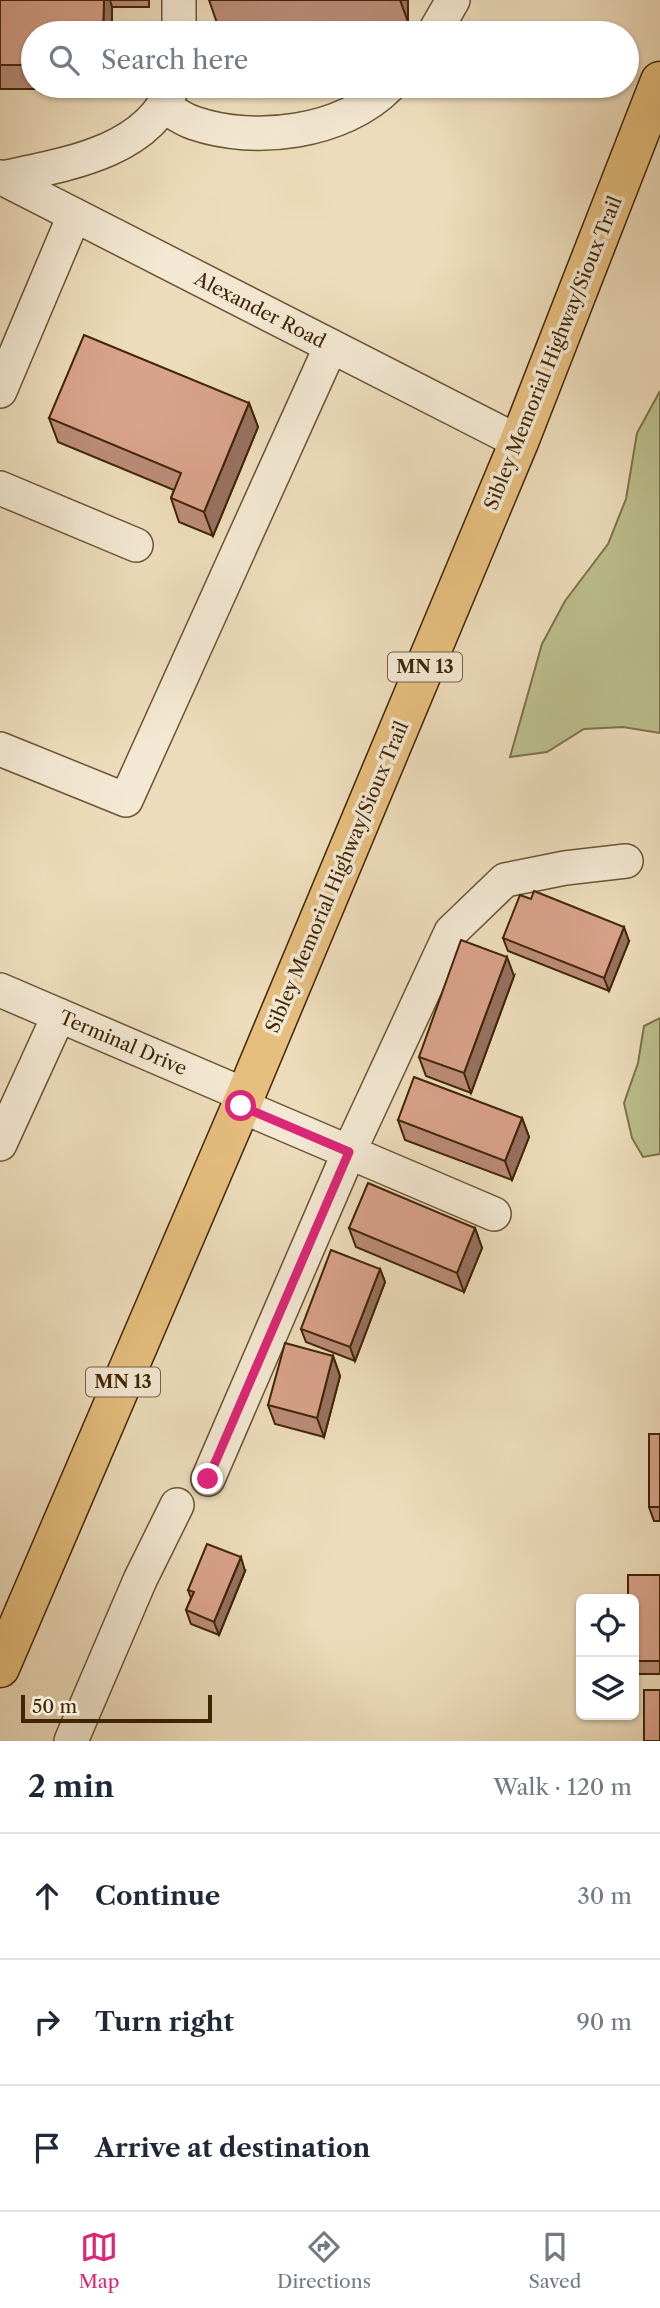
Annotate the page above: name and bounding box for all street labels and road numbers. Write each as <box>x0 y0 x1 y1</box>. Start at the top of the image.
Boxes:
street label: Sibley Memorial Highway/Sioux Trail <box>479 192 627 513</box>
street label: Alexander Road <box>190 267 330 353</box>
road number: MN 13 <box>388 652 462 682</box>
street label: Sibley Memorial Highway/Sioux Trail <box>261 717 413 1036</box>
street label: Terminal Drive <box>56 1006 190 1080</box>
road number: MN 13 <box>86 1367 160 1396</box>

